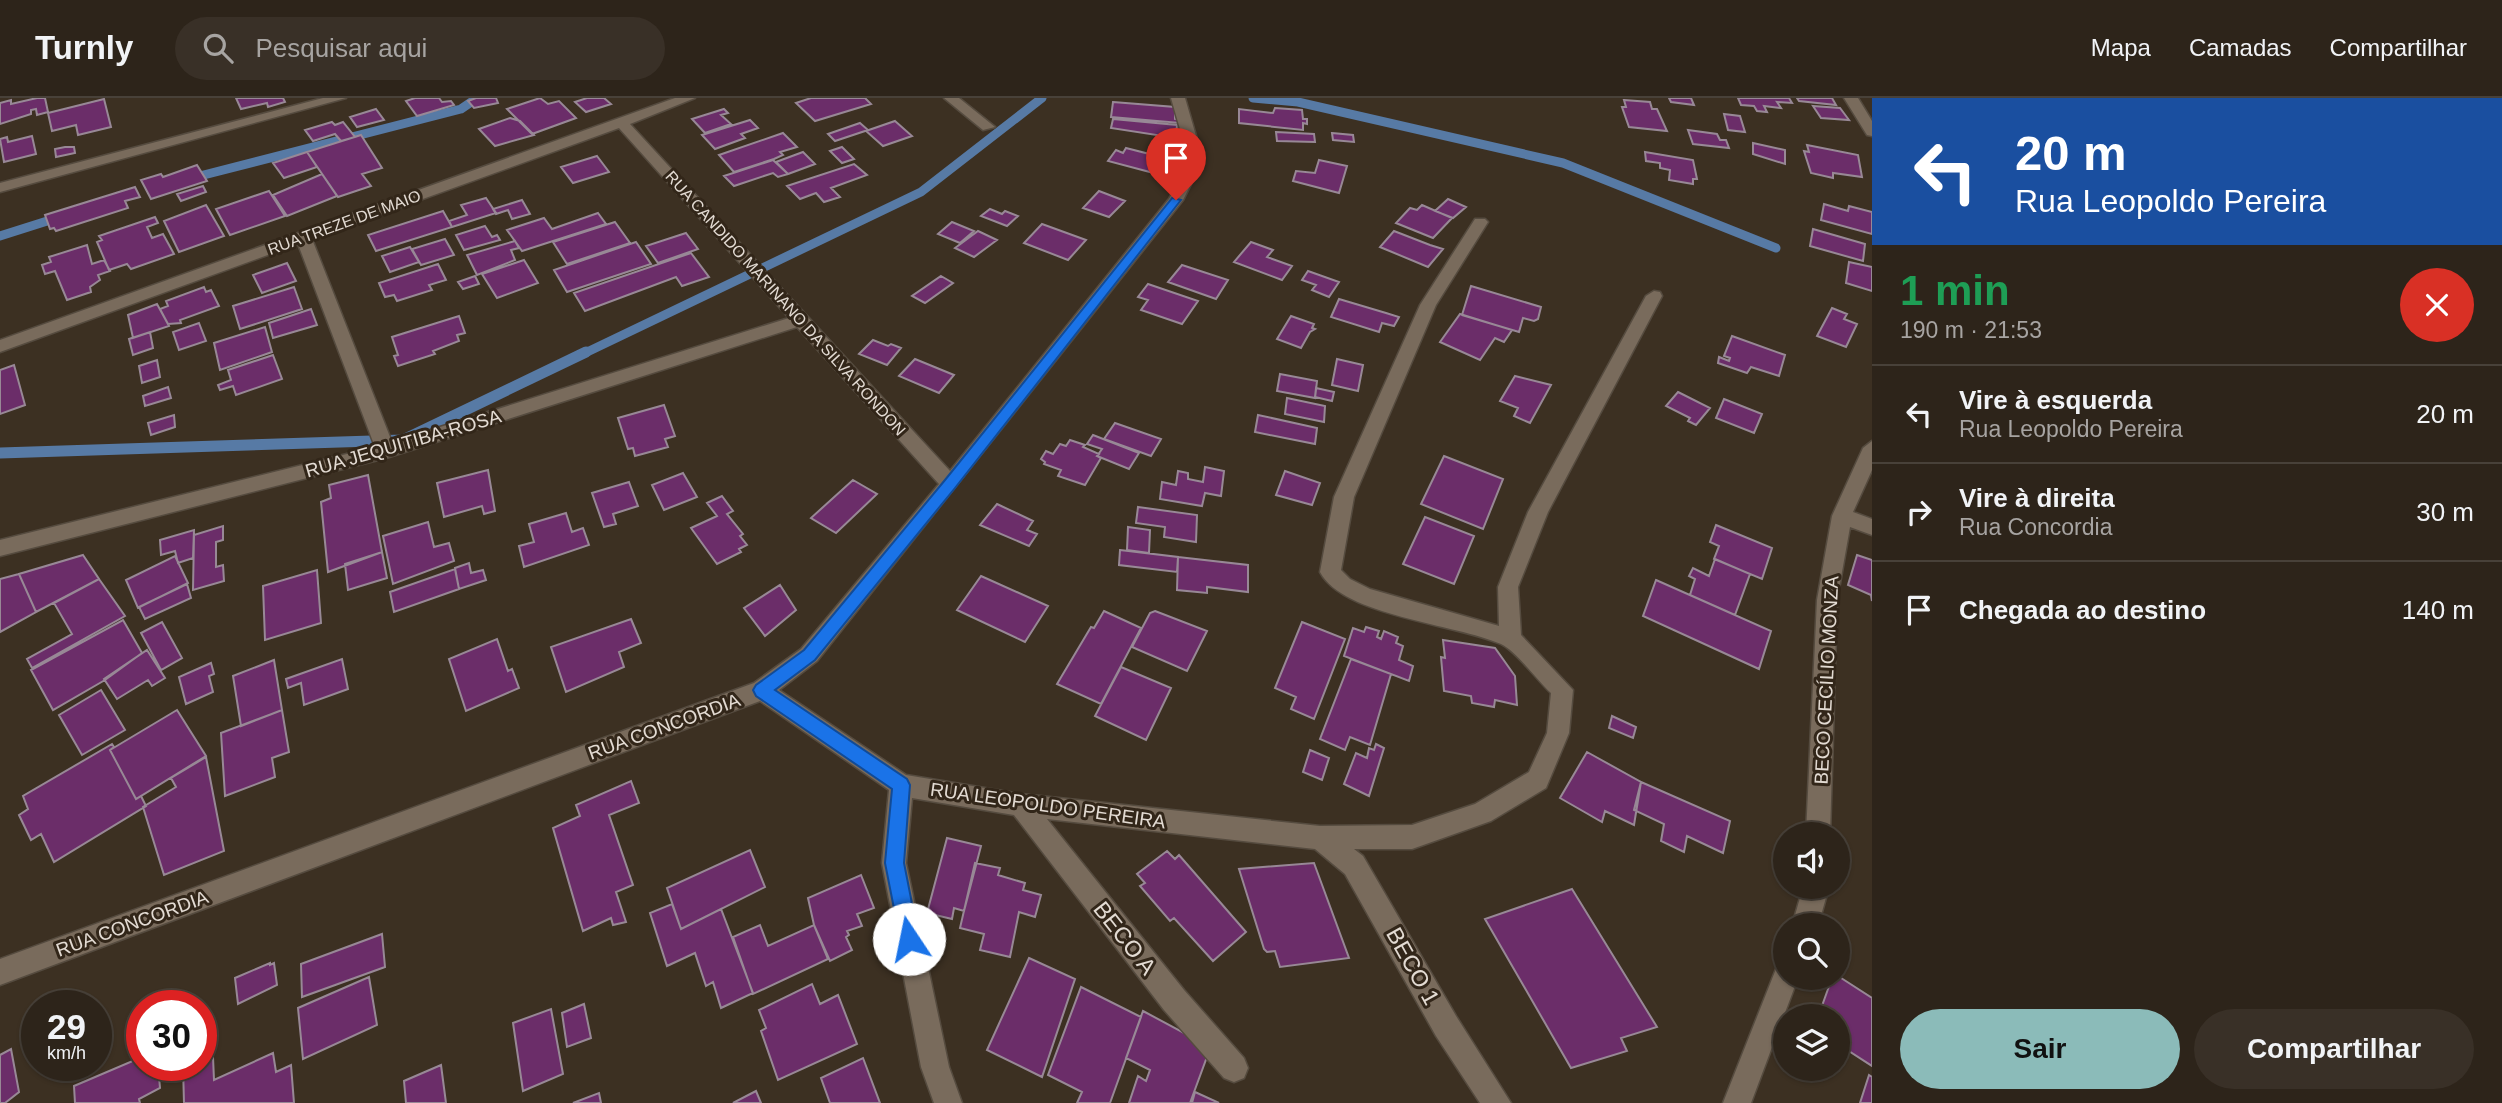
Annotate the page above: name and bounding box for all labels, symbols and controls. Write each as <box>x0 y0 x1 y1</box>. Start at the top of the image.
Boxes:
search box <box>175 17 665 80</box>
text: Turnly <box>35 29 133 66</box>
icon: search <box>199 29 237 67</box>
text: Pesquisar aqui <box>255 33 427 63</box>
text: Mapa <box>2091 34 2151 61</box>
text: Camadas <box>2189 34 2292 61</box>
text: Compartilhar <box>2330 34 2467 61</box>
icon: left <box>1900 126 1991 217</box>
text: 20 m <box>2015 126 2127 180</box>
pin <box>1146 128 1206 200</box>
icon: arrive <box>1157 139 1195 177</box>
street label: RUA CANDIDO MARINANO DA SILVA RONDON <box>662 168 909 439</box>
text: Rua Leopoldo Pereira <box>2015 183 2326 219</box>
street label: RUA TREZE DE MAIO <box>265 187 423 258</box>
text: 1 min <box>1900 267 2010 314</box>
button: close <box>2400 268 2474 342</box>
text: 190 m · 21:53 <box>1900 317 2042 343</box>
text: Vire à esquerda <box>1959 385 2152 415</box>
icon: left <box>1900 395 1938 433</box>
text: 20 m <box>2416 399 2474 429</box>
street label: RUA JEQUITIBA-ROSA <box>303 405 504 482</box>
text: Rua Leopoldo Pereira <box>1959 416 2183 442</box>
text: Vire à direita <box>1959 483 2115 513</box>
icon: right <box>1900 493 1938 531</box>
text: 30 m <box>2416 497 2474 527</box>
text: Rua Concordia <box>1959 514 2112 540</box>
street label: BECO CECÍLIO MONZA <box>1811 575 1842 785</box>
icon: arrive <box>1900 591 1938 629</box>
text: Chegada ao destino <box>1959 595 2206 625</box>
text: 140 m <box>2402 595 2474 625</box>
street label: RUA CONCORDIA <box>585 689 743 764</box>
street label: RUA LEOPOLDO PEREIRA <box>929 779 1167 832</box>
map controls <box>1773 822 1850 1081</box>
button: sound <box>1773 822 1850 899</box>
street label: RUA CONCORDIA <box>53 886 211 961</box>
street label: BECO A <box>1088 896 1162 980</box>
position arrow <box>872 902 946 976</box>
button: search <box>1773 913 1850 990</box>
street label: BECO 1 <box>1381 923 1445 1009</box>
speed limit sign: 30 <box>126 990 217 1081</box>
button: layers <box>1773 1004 1850 1081</box>
text: 29 <box>47 1007 86 1046</box>
button: Sair <box>1900 1009 2180 1089</box>
button: Compartilhar <box>2194 1009 2474 1089</box>
text: km/h <box>47 1043 86 1063</box>

